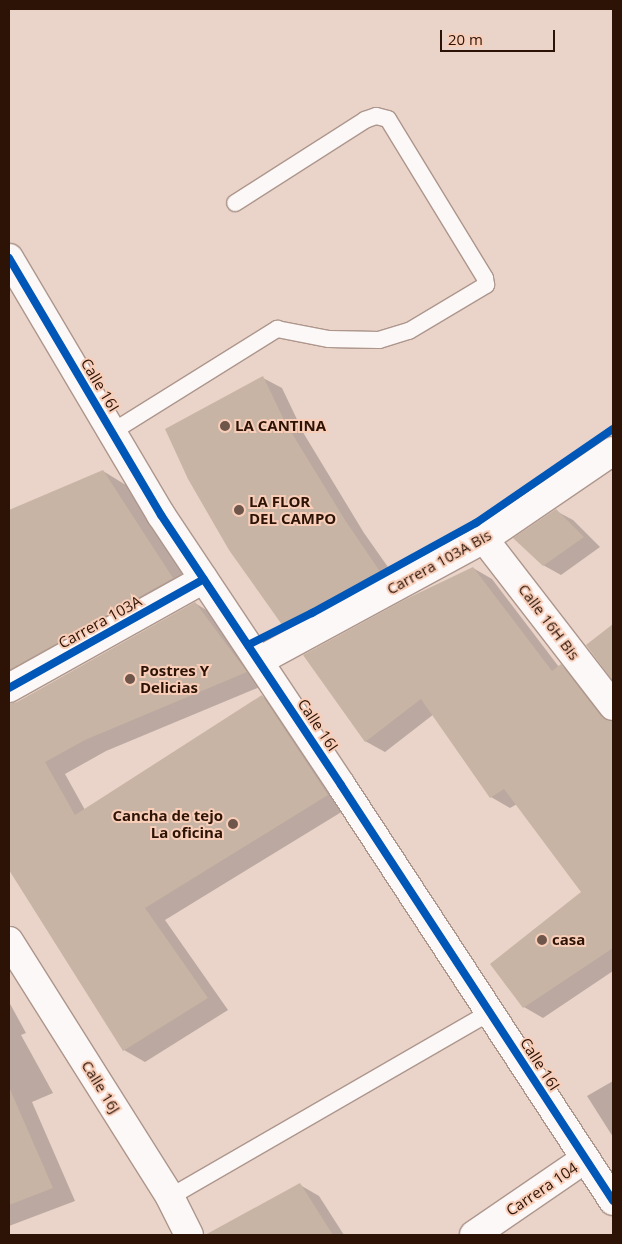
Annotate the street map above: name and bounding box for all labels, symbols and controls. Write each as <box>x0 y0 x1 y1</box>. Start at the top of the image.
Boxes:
scale bar <box>442 20 557 52</box>
text: 20 m <box>448 29 483 49</box>
street label: Calle 16I <box>77 355 123 415</box>
place label: LA CANTINA <box>235 417 326 435</box>
marker: LA CANTINA <box>219 420 231 432</box>
place label: LA FLOR DEL CAMPO <box>249 492 336 527</box>
marker: LA FLOR DEL CAMPO <box>233 504 245 516</box>
street label: Carrera 103A Bis <box>384 526 494 598</box>
street label: Calle 16H Bis <box>515 580 583 664</box>
street label: Carrera 103A <box>55 592 145 652</box>
place label: Postres Y Delicias <box>140 661 209 696</box>
marker: Postres Y Delicias <box>124 673 136 685</box>
street label: Calle 16I <box>294 696 342 754</box>
place label: Cancha de tejo La oficina <box>113 806 223 841</box>
marker: Cancha de tejo La oficina <box>227 818 239 830</box>
place label: casa <box>552 931 585 949</box>
marker: casa <box>536 934 548 946</box>
street label: Calle 16I <box>516 1034 564 1094</box>
street label: Calle 16J <box>78 1057 124 1117</box>
street label: Carrera 104 <box>503 1158 581 1220</box>

